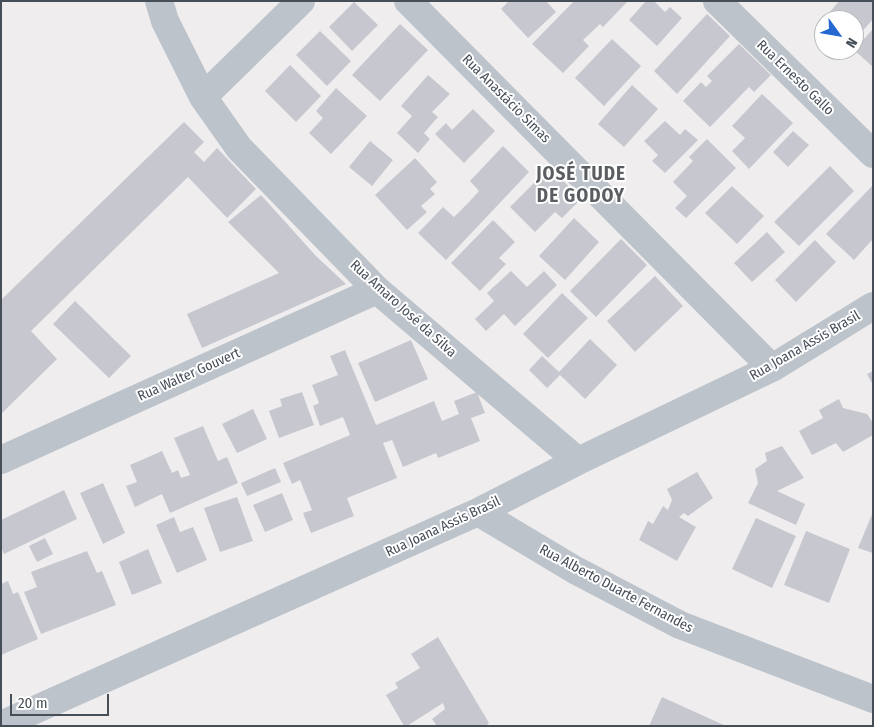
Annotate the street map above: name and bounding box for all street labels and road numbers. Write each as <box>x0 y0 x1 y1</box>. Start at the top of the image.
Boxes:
street label: Rua Ernesto Gallo <box>753 37 837 119</box>
street label: Rua Anastácio Simas <box>458 51 554 147</box>
street label: Rua Amaro José da Silva <box>346 257 460 361</box>
street label: Rua Joana Assis Brasil <box>747 308 863 384</box>
street label: Rua Walter Gouvert <box>135 345 243 405</box>
street label: Rua Joana Assis Brasil <box>383 493 503 561</box>
street label: Rua Alberto Duarte Fernandes <box>536 541 696 637</box>

